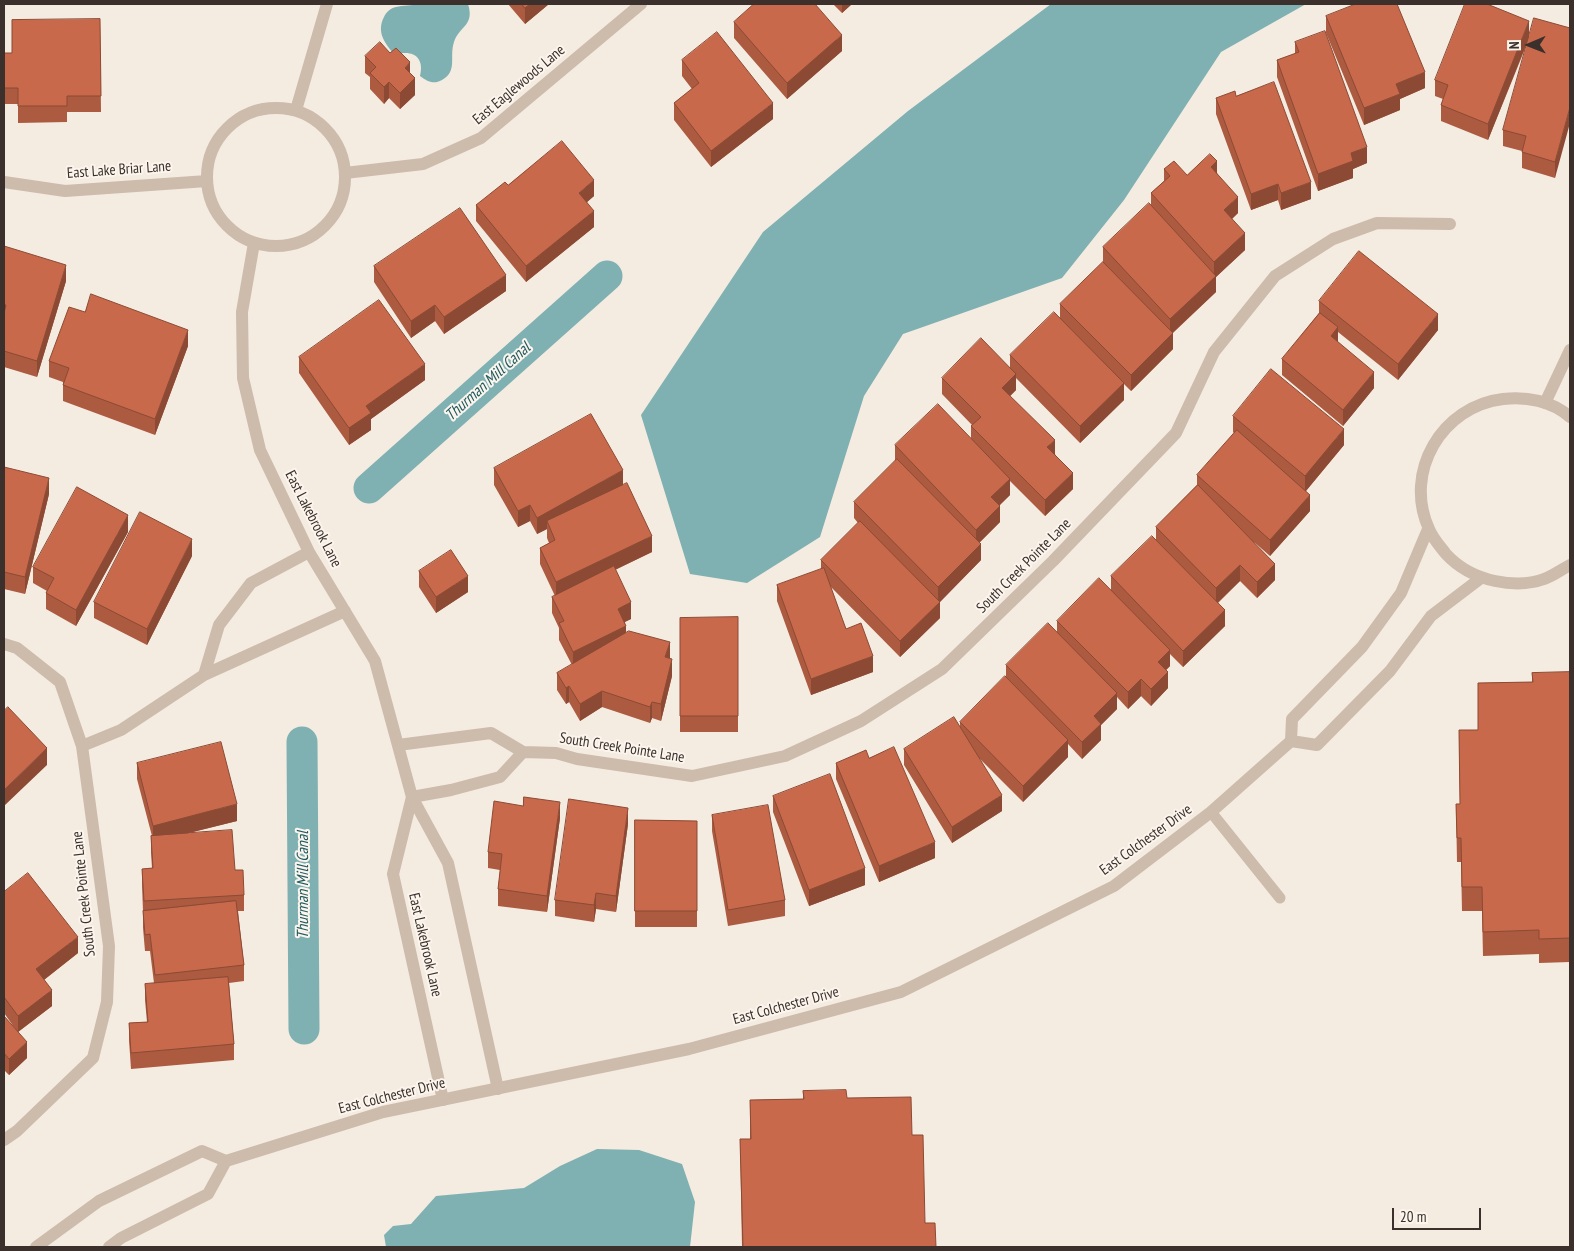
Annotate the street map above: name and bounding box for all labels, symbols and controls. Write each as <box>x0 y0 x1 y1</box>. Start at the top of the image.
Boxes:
north arrow <box>1504 20 1554 70</box>
street label: East Eaglewoods Lane <box>469 41 569 129</box>
text: N <box>1505 41 1523 49</box>
street label: East Lake Briar Lane <box>66 157 172 183</box>
water label: Thurman Mill Canal <box>441 339 535 425</box>
street label: East Lakebrook Lane <box>281 468 345 570</box>
street label: South Creek Pointe Lane <box>973 515 1075 617</box>
street label: South Creek Pointe Lane <box>558 729 686 767</box>
street label: East Colchester Drive <box>1097 801 1195 879</box>
street label: South Creek Pointe Lane <box>68 830 100 958</box>
water label: Thurman Mill Canal <box>293 831 313 939</box>
street label: East Lakebrook Lane <box>404 891 446 999</box>
street label: East Colchester Drive <box>731 983 841 1029</box>
street label: East Colchester Drive <box>337 1074 447 1118</box>
scale bar <box>1394 1198 1483 1230</box>
text: 20 m <box>1400 1207 1426 1226</box>

